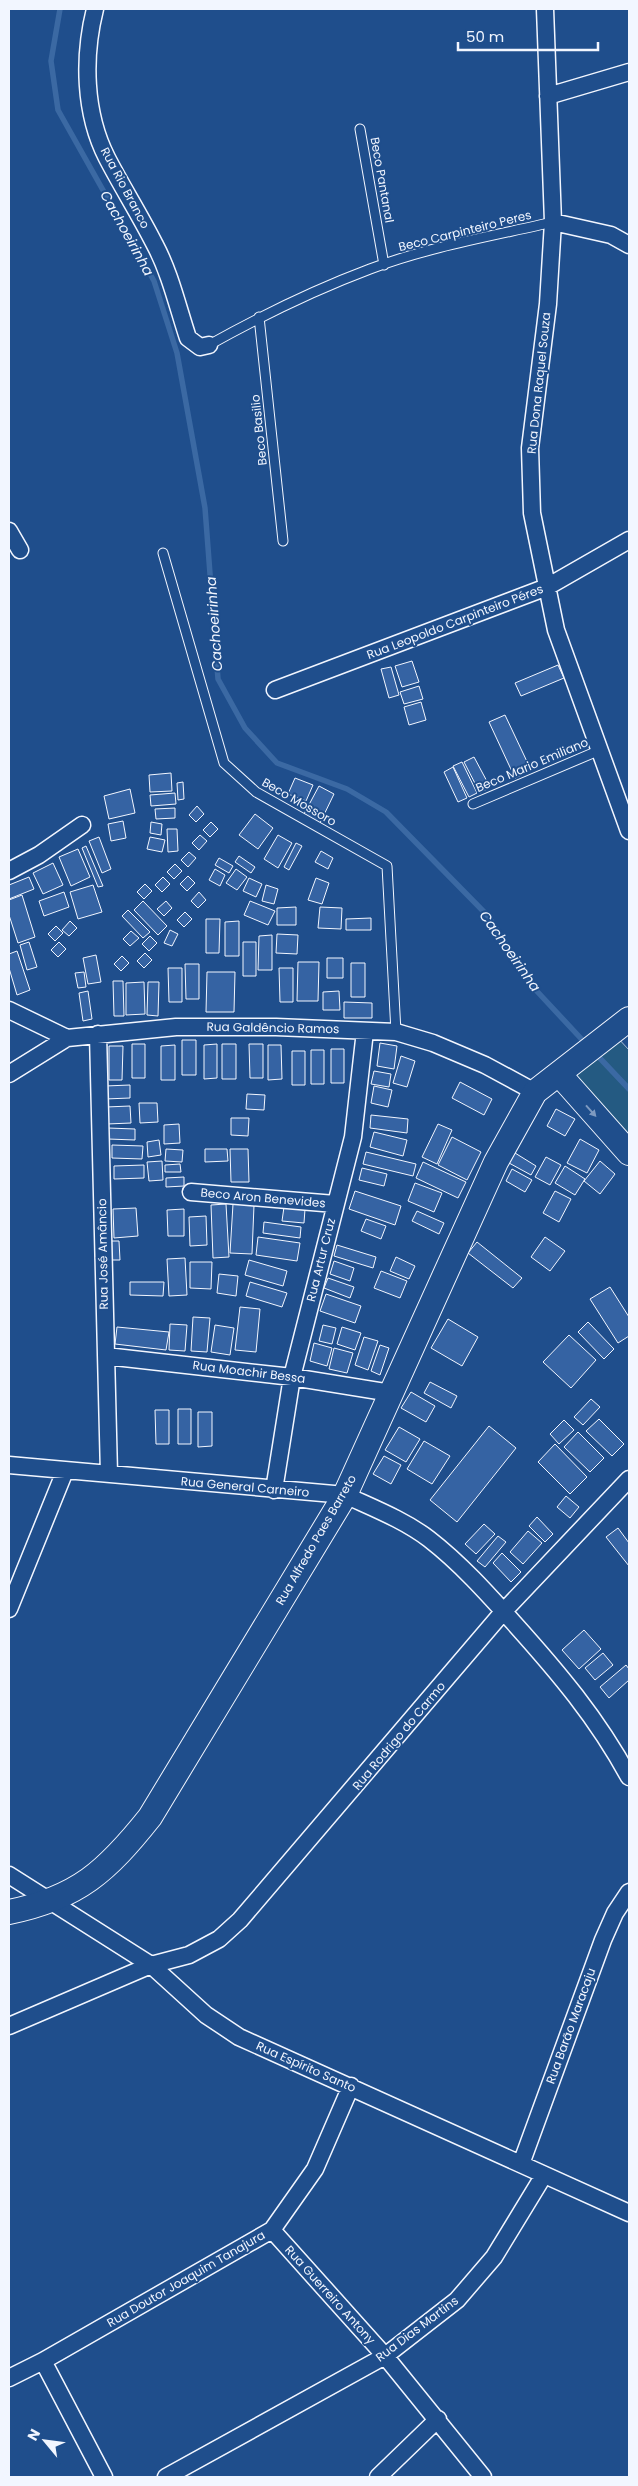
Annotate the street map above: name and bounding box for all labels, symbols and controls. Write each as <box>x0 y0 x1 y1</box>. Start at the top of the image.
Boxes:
scale bar <box>458 20 598 52</box>
text: 50 m <box>466 26 504 47</box>
street label: Beco Pantanal <box>367 136 398 224</box>
street label: Rua Rio Branco <box>97 144 154 232</box>
water label: Cachoeirinha <box>95 187 159 280</box>
street label: Beco Carpinteiro Peres <box>397 206 533 255</box>
street label: Rua Dona Raquel Souza <box>523 311 554 455</box>
street label: Beco Basilio <box>246 393 271 466</box>
water label: Cachoeirinha <box>201 575 227 672</box>
street label: Rua Leopoldo Carpinteiro Péres <box>364 580 545 663</box>
street label: Beco Mario Emiliano <box>473 733 591 796</box>
street label: Beco Mossoro <box>259 773 340 830</box>
water label: Cachoeirinha <box>475 906 546 996</box>
street label: Rua Galdêncio Ramos <box>206 1018 340 1037</box>
one-way arrow <box>585 1104 597 1116</box>
street label: Beco Aron Benevides <box>200 1184 326 1211</box>
street label: Rua José Amâncio <box>93 1198 112 1310</box>
street label: Rua Artur Cruz <box>302 1216 339 1303</box>
street label: Rua Moachir Bessa <box>192 1356 306 1387</box>
street label: Rua Alfredo Paes Barreto <box>271 1471 360 1608</box>
street label: Rua General Carneiro <box>180 1472 310 1501</box>
street label: Rua Rodrigo do Carmo <box>348 1678 449 1794</box>
street label: Rua Barão Maracaju <box>542 1965 599 2086</box>
street label: Rua Espírito Santo <box>254 2037 359 2096</box>
street label: Rua Doutor Joaquim Tanajura <box>104 2226 268 2331</box>
street label: Rua Guerreiro Antony <box>281 2242 380 2348</box>
street label: Rua Dias Martins <box>372 2292 462 2365</box>
north arrow <box>20 2416 70 2466</box>
text: N <box>22 2425 45 2444</box>

